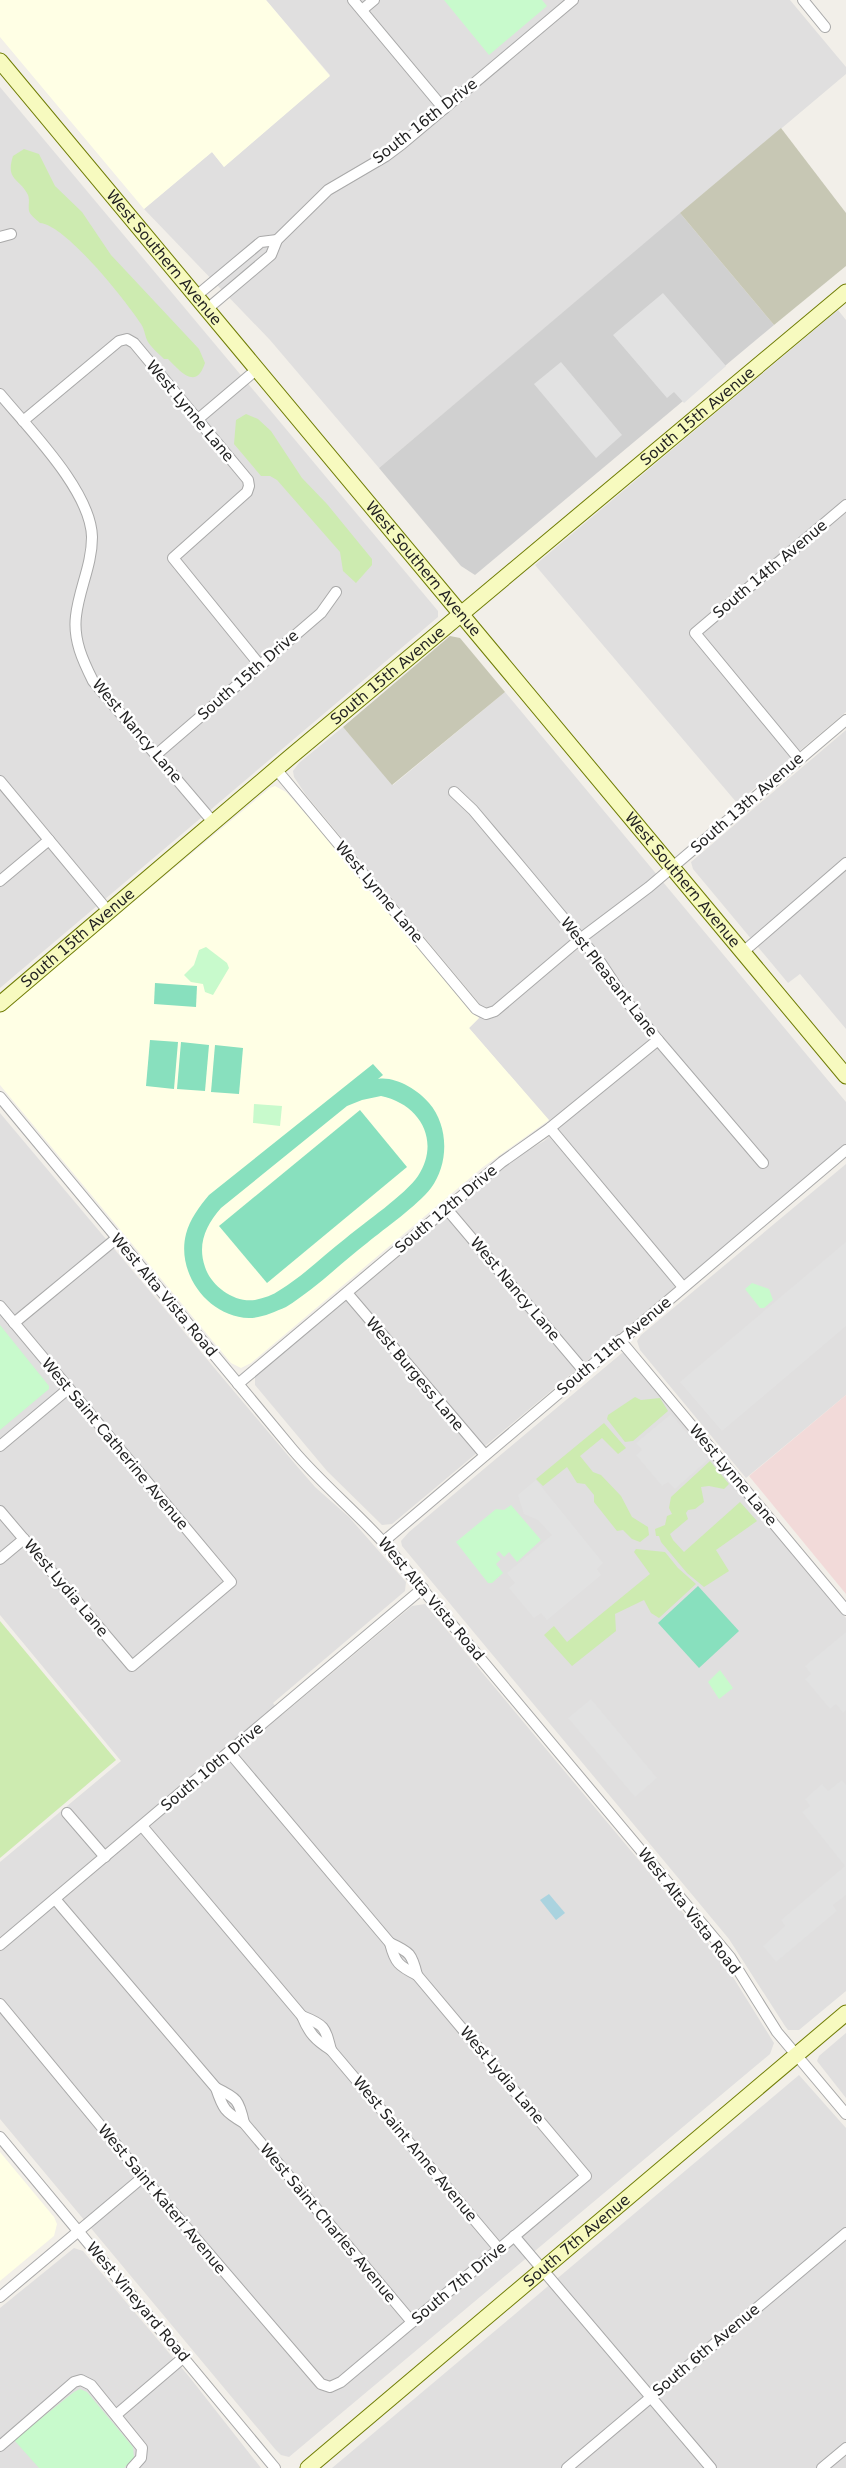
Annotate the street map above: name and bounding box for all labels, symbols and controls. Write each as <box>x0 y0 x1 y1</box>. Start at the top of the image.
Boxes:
street label: South 16th Drive <box>369 75 481 167</box>
street label: West Southern Avenue <box>102 186 225 329</box>
street label: West Lynne Lane <box>142 357 238 465</box>
street label: South 15th Avenue <box>637 363 758 469</box>
street label: West Southern Avenue <box>362 497 485 640</box>
street label: South 14th Avenue <box>709 516 831 622</box>
street label: South 15th Avenue <box>327 623 448 728</box>
street label: South 15th Drive <box>194 626 302 724</box>
street label: West Nancy Lane <box>88 676 186 786</box>
street label: South 13th Avenue <box>687 749 807 857</box>
street label: West Southern Avenue <box>621 809 744 951</box>
street label: West Lynne Lane <box>331 838 427 946</box>
street label: South 15th Avenue <box>17 885 138 991</box>
street label: West Pleasant Lane <box>557 914 661 1040</box>
street label: South 12th Drive <box>391 1161 501 1257</box>
street label: West Alta Vista Road <box>107 1230 221 1360</box>
street label: West Nancy Lane <box>466 1234 564 1344</box>
street label: South 11th Avenue <box>553 1293 675 1399</box>
street label: West Burgess Lane <box>362 1314 468 1434</box>
street label: West Saint Catherine Avenue <box>38 1355 192 1533</box>
street label: West Lynne Lane <box>685 1421 781 1529</box>
street label: West Alta Vista Road <box>374 1534 488 1664</box>
street label: West Lydia Lane <box>20 1536 112 1640</box>
street label: South 10th Drive <box>157 1719 267 1815</box>
street label: West Alta Vista Road <box>634 1844 744 1978</box>
street label: West Lydia Lane <box>456 2023 548 2127</box>
street label: West Saint Anne Avenue <box>349 2073 481 2225</box>
street label: West Saint Kateri Avenue <box>94 2121 230 2277</box>
street label: West Saint Charles Avenue <box>256 2140 400 2306</box>
street label: South 7th Avenue <box>520 2191 634 2291</box>
street label: South 7th Drive <box>408 2238 510 2328</box>
street label: West Vineyard Road <box>83 2239 193 2365</box>
street label: South 6th Avenue <box>649 2300 763 2400</box>

